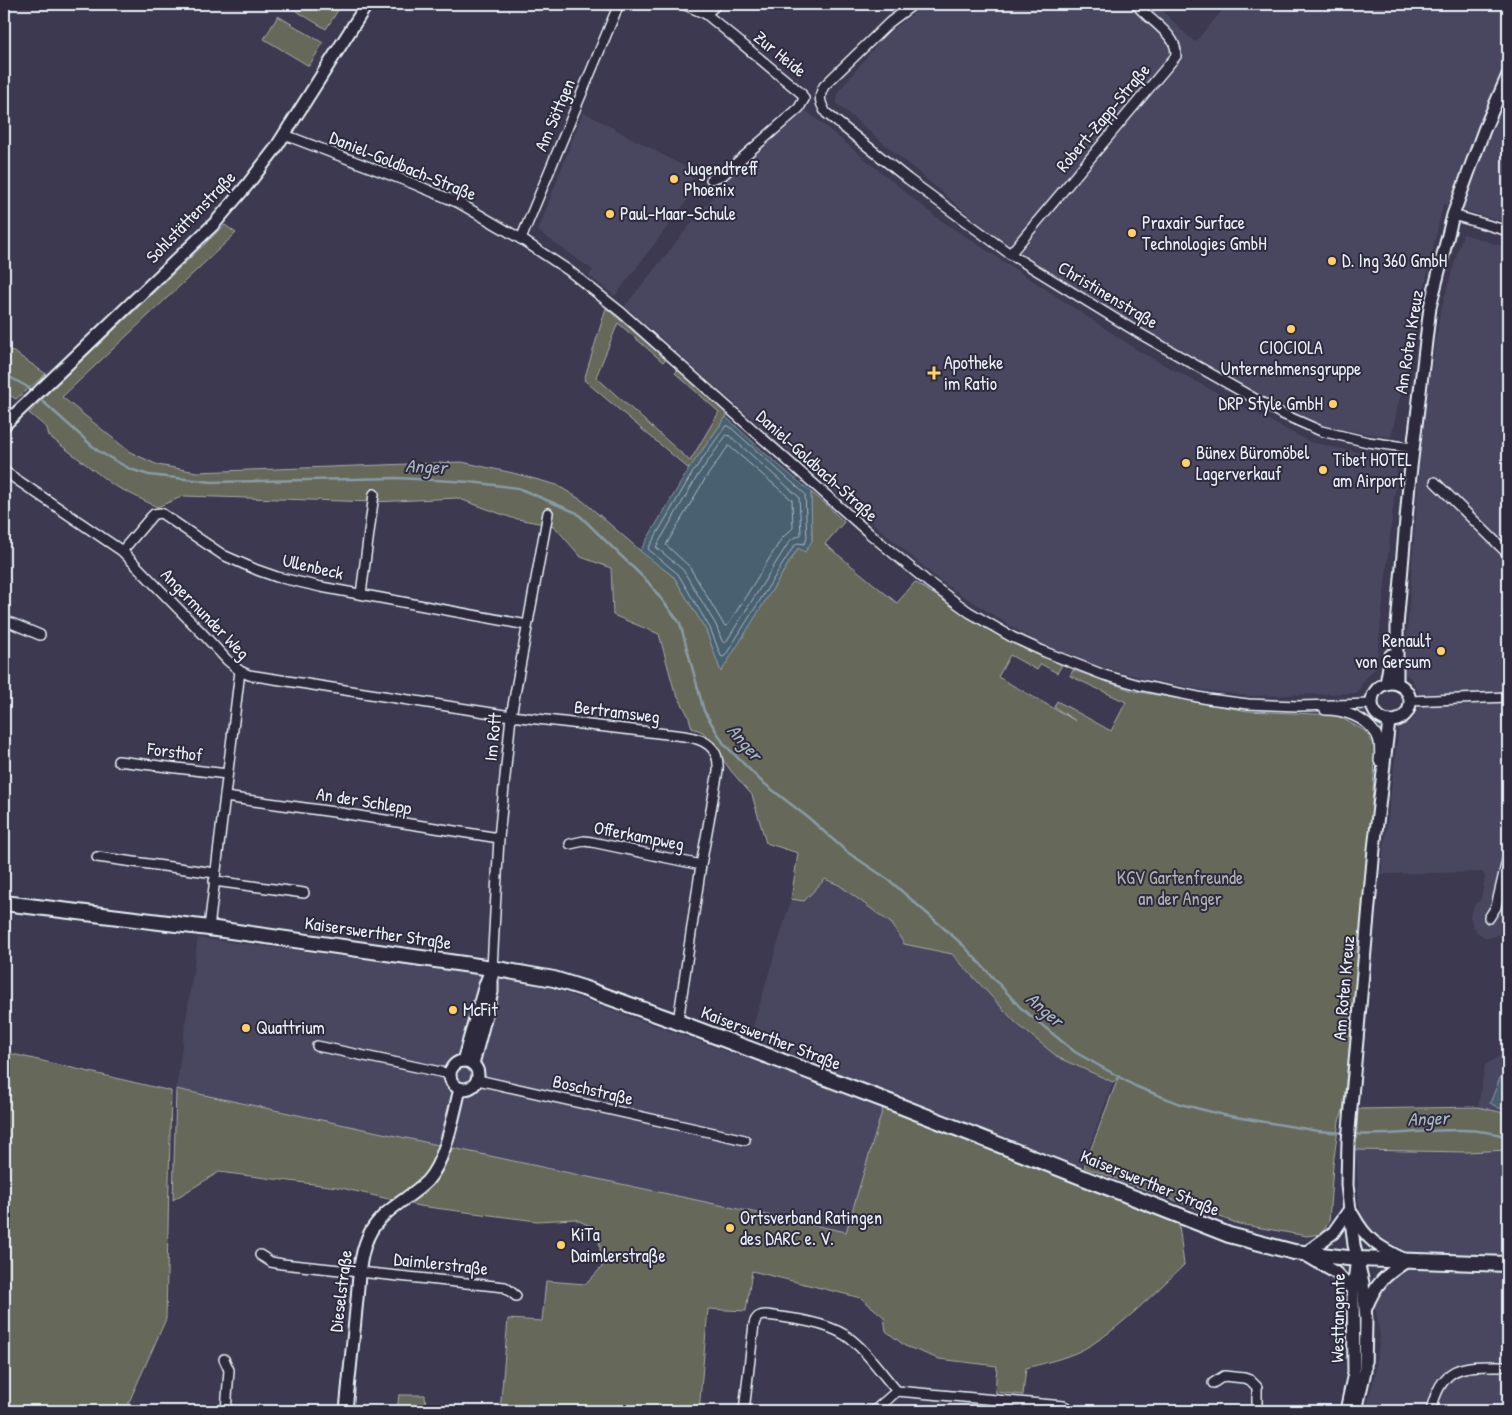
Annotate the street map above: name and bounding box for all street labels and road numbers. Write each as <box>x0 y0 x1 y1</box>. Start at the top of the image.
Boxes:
street label: Zur Heide <box>749 25 812 83</box>
street label: Robert-Zapp-Straße <box>1050 58 1155 177</box>
street label: Am Söttgen <box>528 75 581 155</box>
street label: Daniel-Goldbach-Straße <box>326 125 480 206</box>
street label: Sohlstättenstraße <box>140 165 241 268</box>
street label: Christinenstraße <box>1053 255 1163 334</box>
street label: Am Roten Kreuz <box>1388 288 1429 396</box>
street label: Daniel-Goldbach-Straße <box>751 404 884 527</box>
street label: Ullenbeck <box>280 547 347 586</box>
street label: Angermunder Weg <box>155 562 255 665</box>
street label: Bertramsweg <box>573 694 661 729</box>
street label: Im Rott <box>478 711 508 762</box>
street label: Forsthof <box>145 736 205 767</box>
street label: An der Schlepp <box>314 781 414 820</box>
street label: Offerkampweg <box>592 815 686 857</box>
street label: Kaiserswerther Straße <box>303 910 453 955</box>
street label: Am Roten Kreuz <box>1326 934 1361 1041</box>
street label: Kaiserswerther Straße <box>698 999 845 1076</box>
street label: Boschstraße <box>551 1068 636 1111</box>
street label: Kaiserswerther Straße <box>1077 1143 1223 1222</box>
street label: Daimlerstraße <box>393 1246 489 1281</box>
street label: Dieselstraße <box>323 1249 358 1333</box>
street label: Westtangente <box>1324 1273 1351 1363</box>

